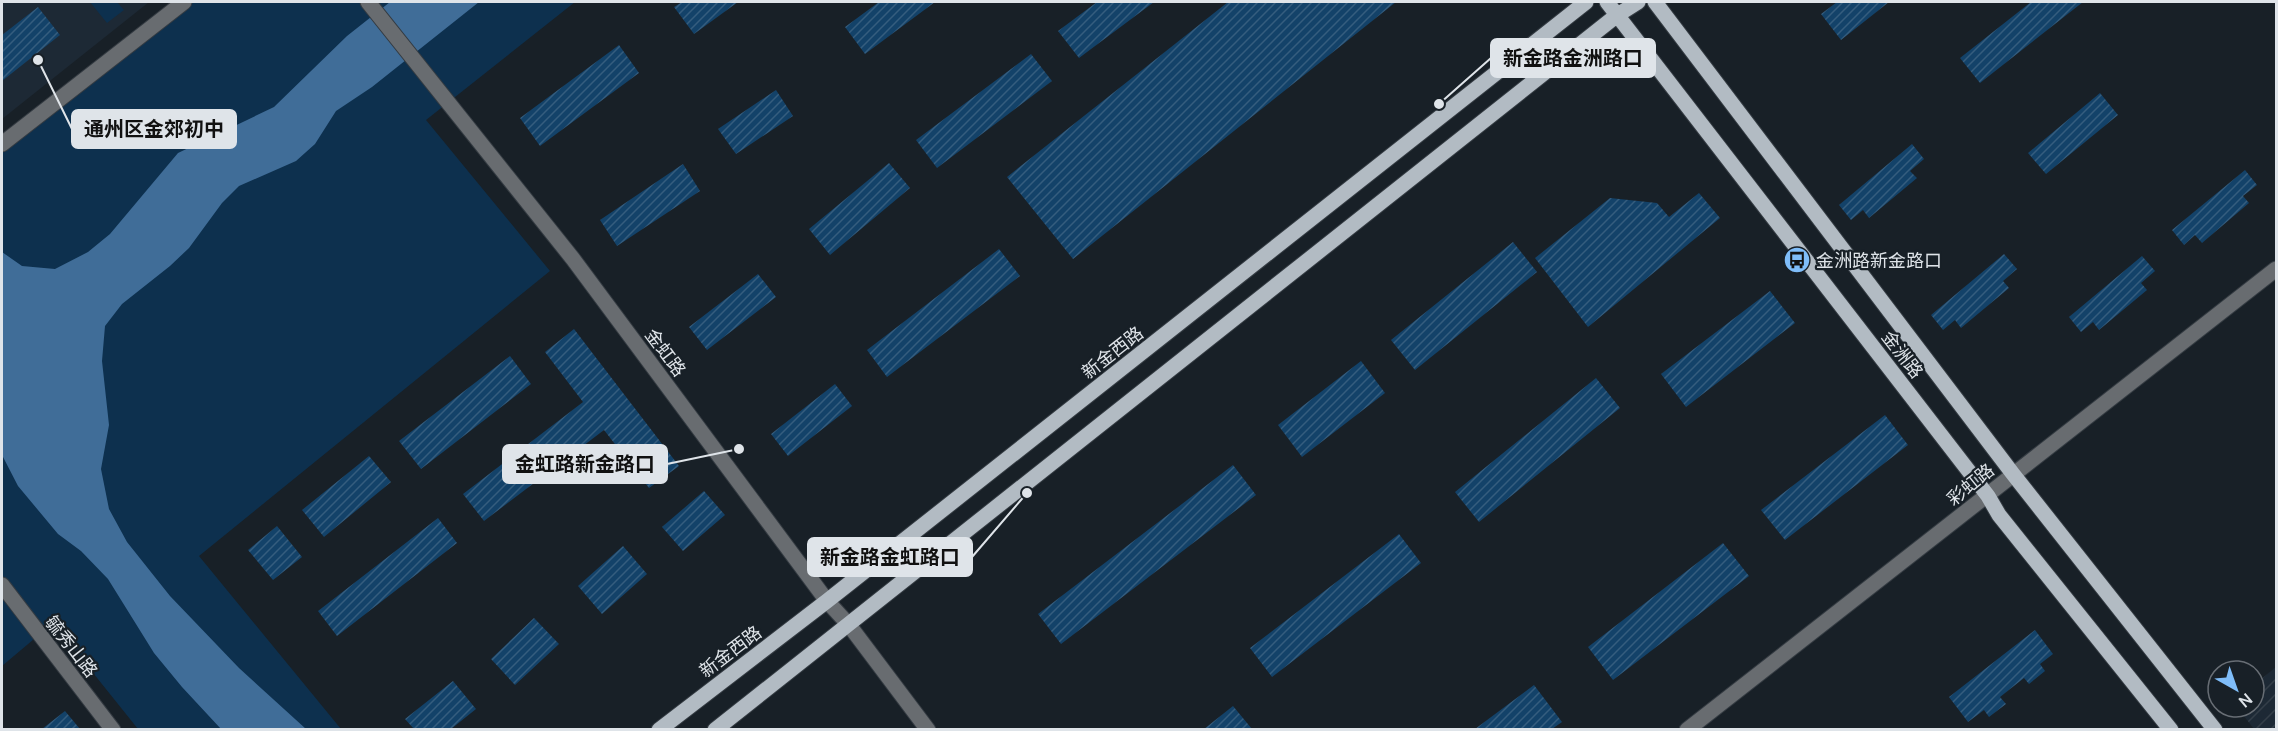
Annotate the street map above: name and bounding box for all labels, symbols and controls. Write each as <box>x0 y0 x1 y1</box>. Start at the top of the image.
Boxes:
callout: 新金路金洲路口 <box>1491 39 1655 77</box>
text: 新金路金洲路口 <box>1503 44 1643 71</box>
callout: 通州区金郊初中 <box>72 110 236 148</box>
text: 通州区金郊初中 <box>84 115 224 142</box>
bus stop icon: 金洲路新金路口 <box>1782 245 1812 275</box>
place label: 金洲路新金路口 <box>1816 248 1942 272</box>
street label: 新金西路 <box>1076 320 1148 384</box>
street label: 金虹路 <box>640 323 692 381</box>
street label: 金洲路 <box>1877 325 1929 383</box>
callout: 金虹路新金路口 <box>503 445 667 483</box>
text: 金虹路新金路口 <box>515 450 655 477</box>
street label: 彩虹路 <box>1941 458 1999 510</box>
callout: 新金路金虹路口 <box>808 538 972 576</box>
text: 新金路金虹路口 <box>820 543 960 570</box>
street label: 毓秀山路 <box>40 610 104 682</box>
street label: 新金西路 <box>694 620 766 682</box>
north arrow <box>2206 659 2266 719</box>
text: N <box>2234 688 2257 713</box>

